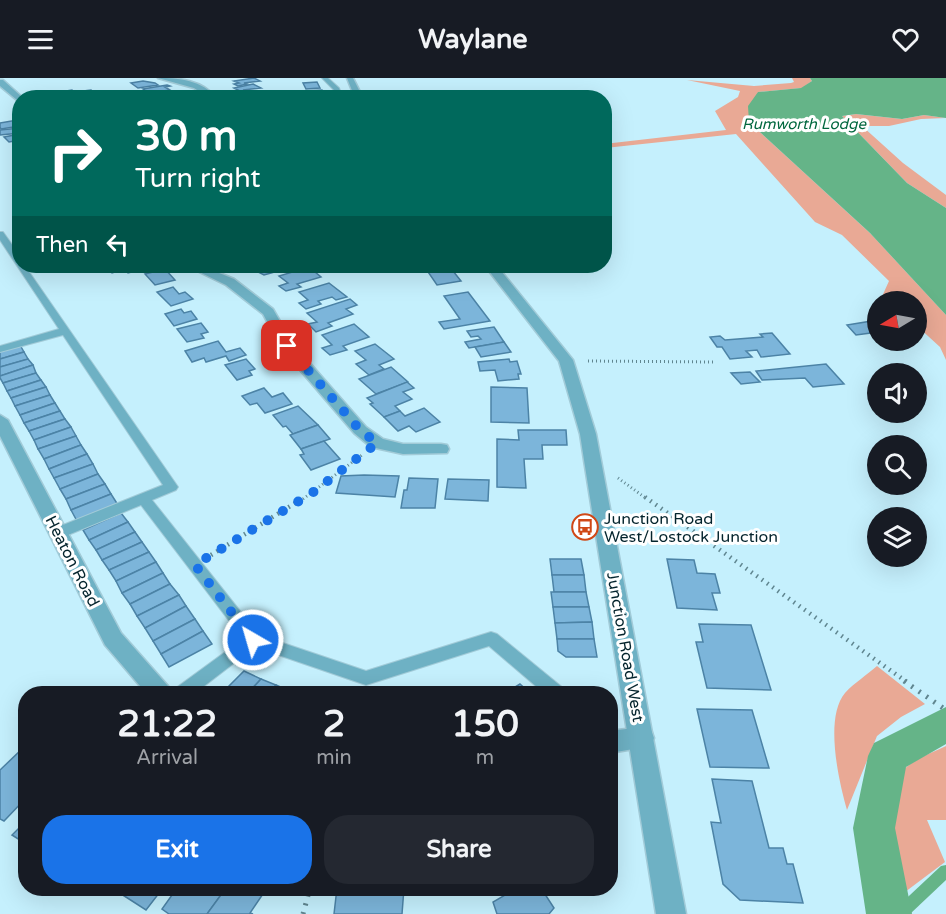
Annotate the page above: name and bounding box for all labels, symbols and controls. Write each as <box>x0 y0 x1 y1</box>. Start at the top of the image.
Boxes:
icon: menu <box>24 23 57 56</box>
text: Waylane <box>418 23 528 56</box>
icon: heart <box>889 23 922 56</box>
text: 30 m <box>135 111 237 162</box>
icon: right <box>36 114 114 192</box>
water label: Rumworth Lodge <box>742 115 868 133</box>
text: Turn right <box>135 162 261 195</box>
icon: left <box>101 228 134 261</box>
text: Then <box>36 232 89 258</box>
north arrow <box>867 291 927 351</box>
map controls <box>867 291 927 567</box>
pin <box>261 320 312 371</box>
icon: arrive <box>270 329 303 362</box>
button: sound <box>867 363 927 423</box>
button: search <box>867 435 927 495</box>
button: layers <box>867 507 927 567</box>
place label: Junction Road West/Lostock Junction <box>604 509 778 547</box>
bus stop icon: Junction Road West/Lostock Junction <box>570 512 600 542</box>
street label: Heaton Road <box>41 513 104 610</box>
street label: Junction Road West <box>602 571 648 724</box>
position arrow <box>221 608 285 672</box>
text: 21:22 <box>117 703 217 746</box>
text: 2 <box>323 703 345 746</box>
text: 150 <box>451 703 519 746</box>
text: Arrival <box>136 746 198 770</box>
text: min <box>316 746 352 770</box>
text: m <box>476 746 494 770</box>
button: Exit <box>42 815 312 884</box>
button: Share <box>324 815 594 884</box>

